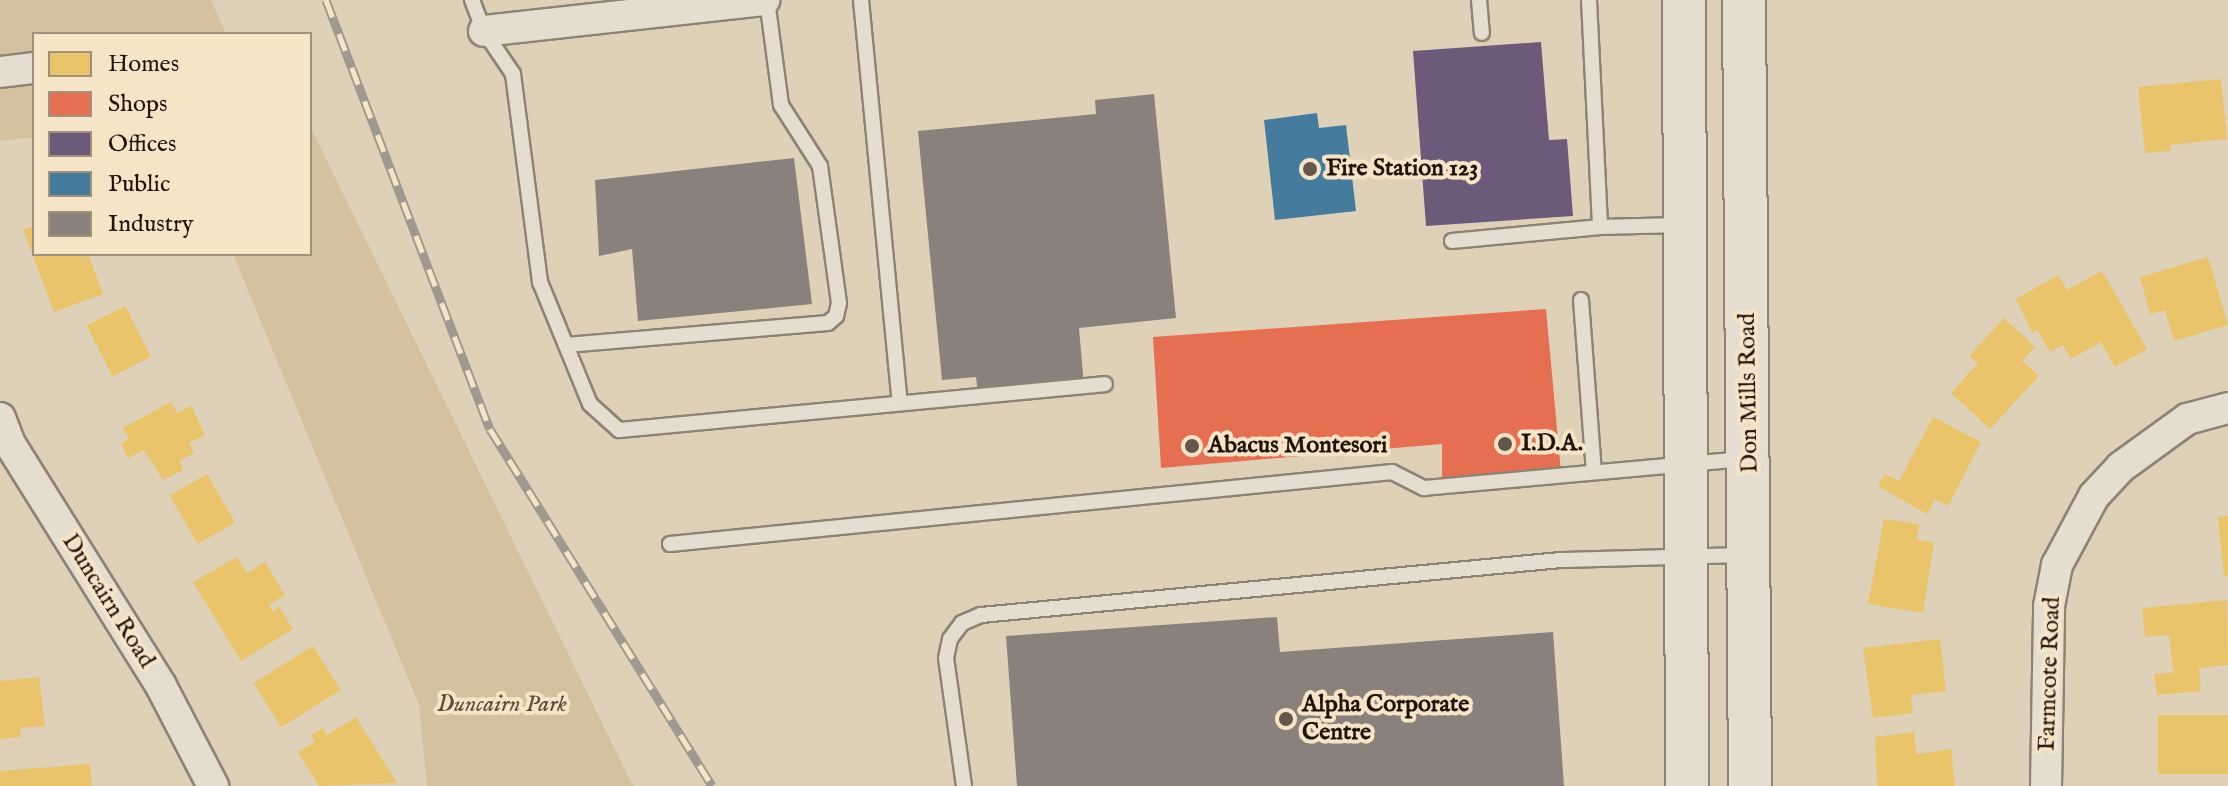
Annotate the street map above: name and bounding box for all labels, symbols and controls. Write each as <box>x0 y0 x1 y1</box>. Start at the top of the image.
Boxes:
legend <box>32 32 312 256</box>
text: Homes <box>108 49 179 80</box>
text: Shops <box>108 89 167 120</box>
text: Offices <box>108 129 176 160</box>
place label: Fire Station 123 <box>1326 155 1478 183</box>
marker: Fire Station 123 <box>1301 160 1319 178</box>
text: Public <box>108 169 170 200</box>
text: Industry <box>108 209 194 240</box>
street label: Don Mills Road <box>1733 313 1765 473</box>
place label: I.D.A. <box>1521 430 1583 458</box>
place label: Abacus Montesori <box>1208 432 1388 460</box>
marker: I.D.A. <box>1496 435 1514 453</box>
marker: Abacus Montesori <box>1183 437 1201 455</box>
street label: Duncairn Road <box>55 529 161 673</box>
street label: Farmcote Road <box>2033 596 2067 752</box>
park label: Duncairn Park <box>437 691 567 719</box>
place label: Alpha Corporate Centre <box>1302 691 1469 747</box>
marker: Alpha Corporate Centre <box>1277 710 1295 728</box>

